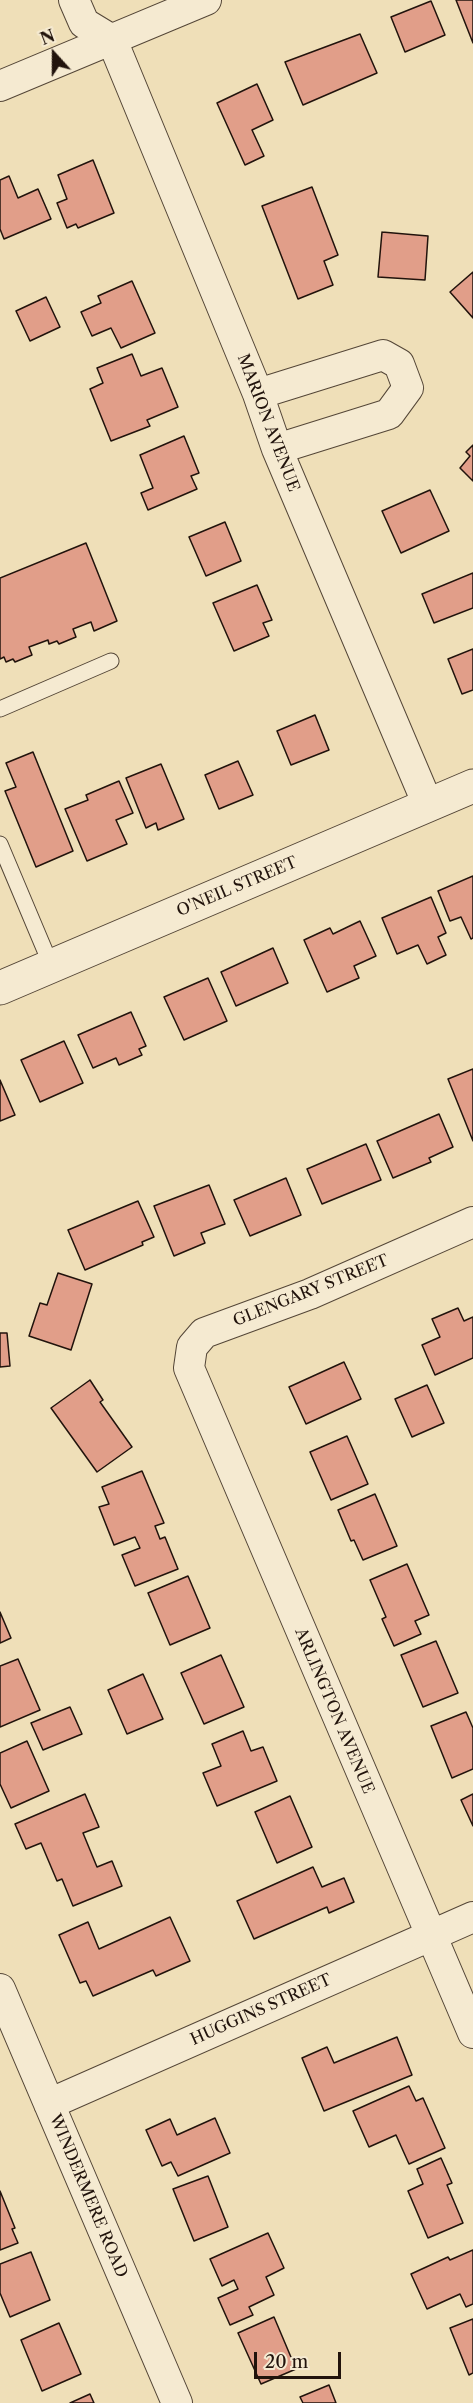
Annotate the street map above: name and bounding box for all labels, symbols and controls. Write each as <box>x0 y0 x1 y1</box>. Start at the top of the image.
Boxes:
north arrow <box>24 24 84 84</box>
text: N <box>37 25 58 49</box>
street label: MARION AVENUE <box>233 351 303 495</box>
street label: O'NEIL STREET <box>174 853 300 921</box>
street label: GLENGARY STREET <box>230 1251 392 1331</box>
street label: ARLINGTON AVENUE <box>290 1625 378 1797</box>
street label: HUGGINS STREET <box>188 1970 334 2050</box>
street label: WINDERMERE ROAD <box>45 2111 131 2281</box>
scale bar <box>257 2340 344 2378</box>
text: 20 m <box>265 2351 308 2373</box>

